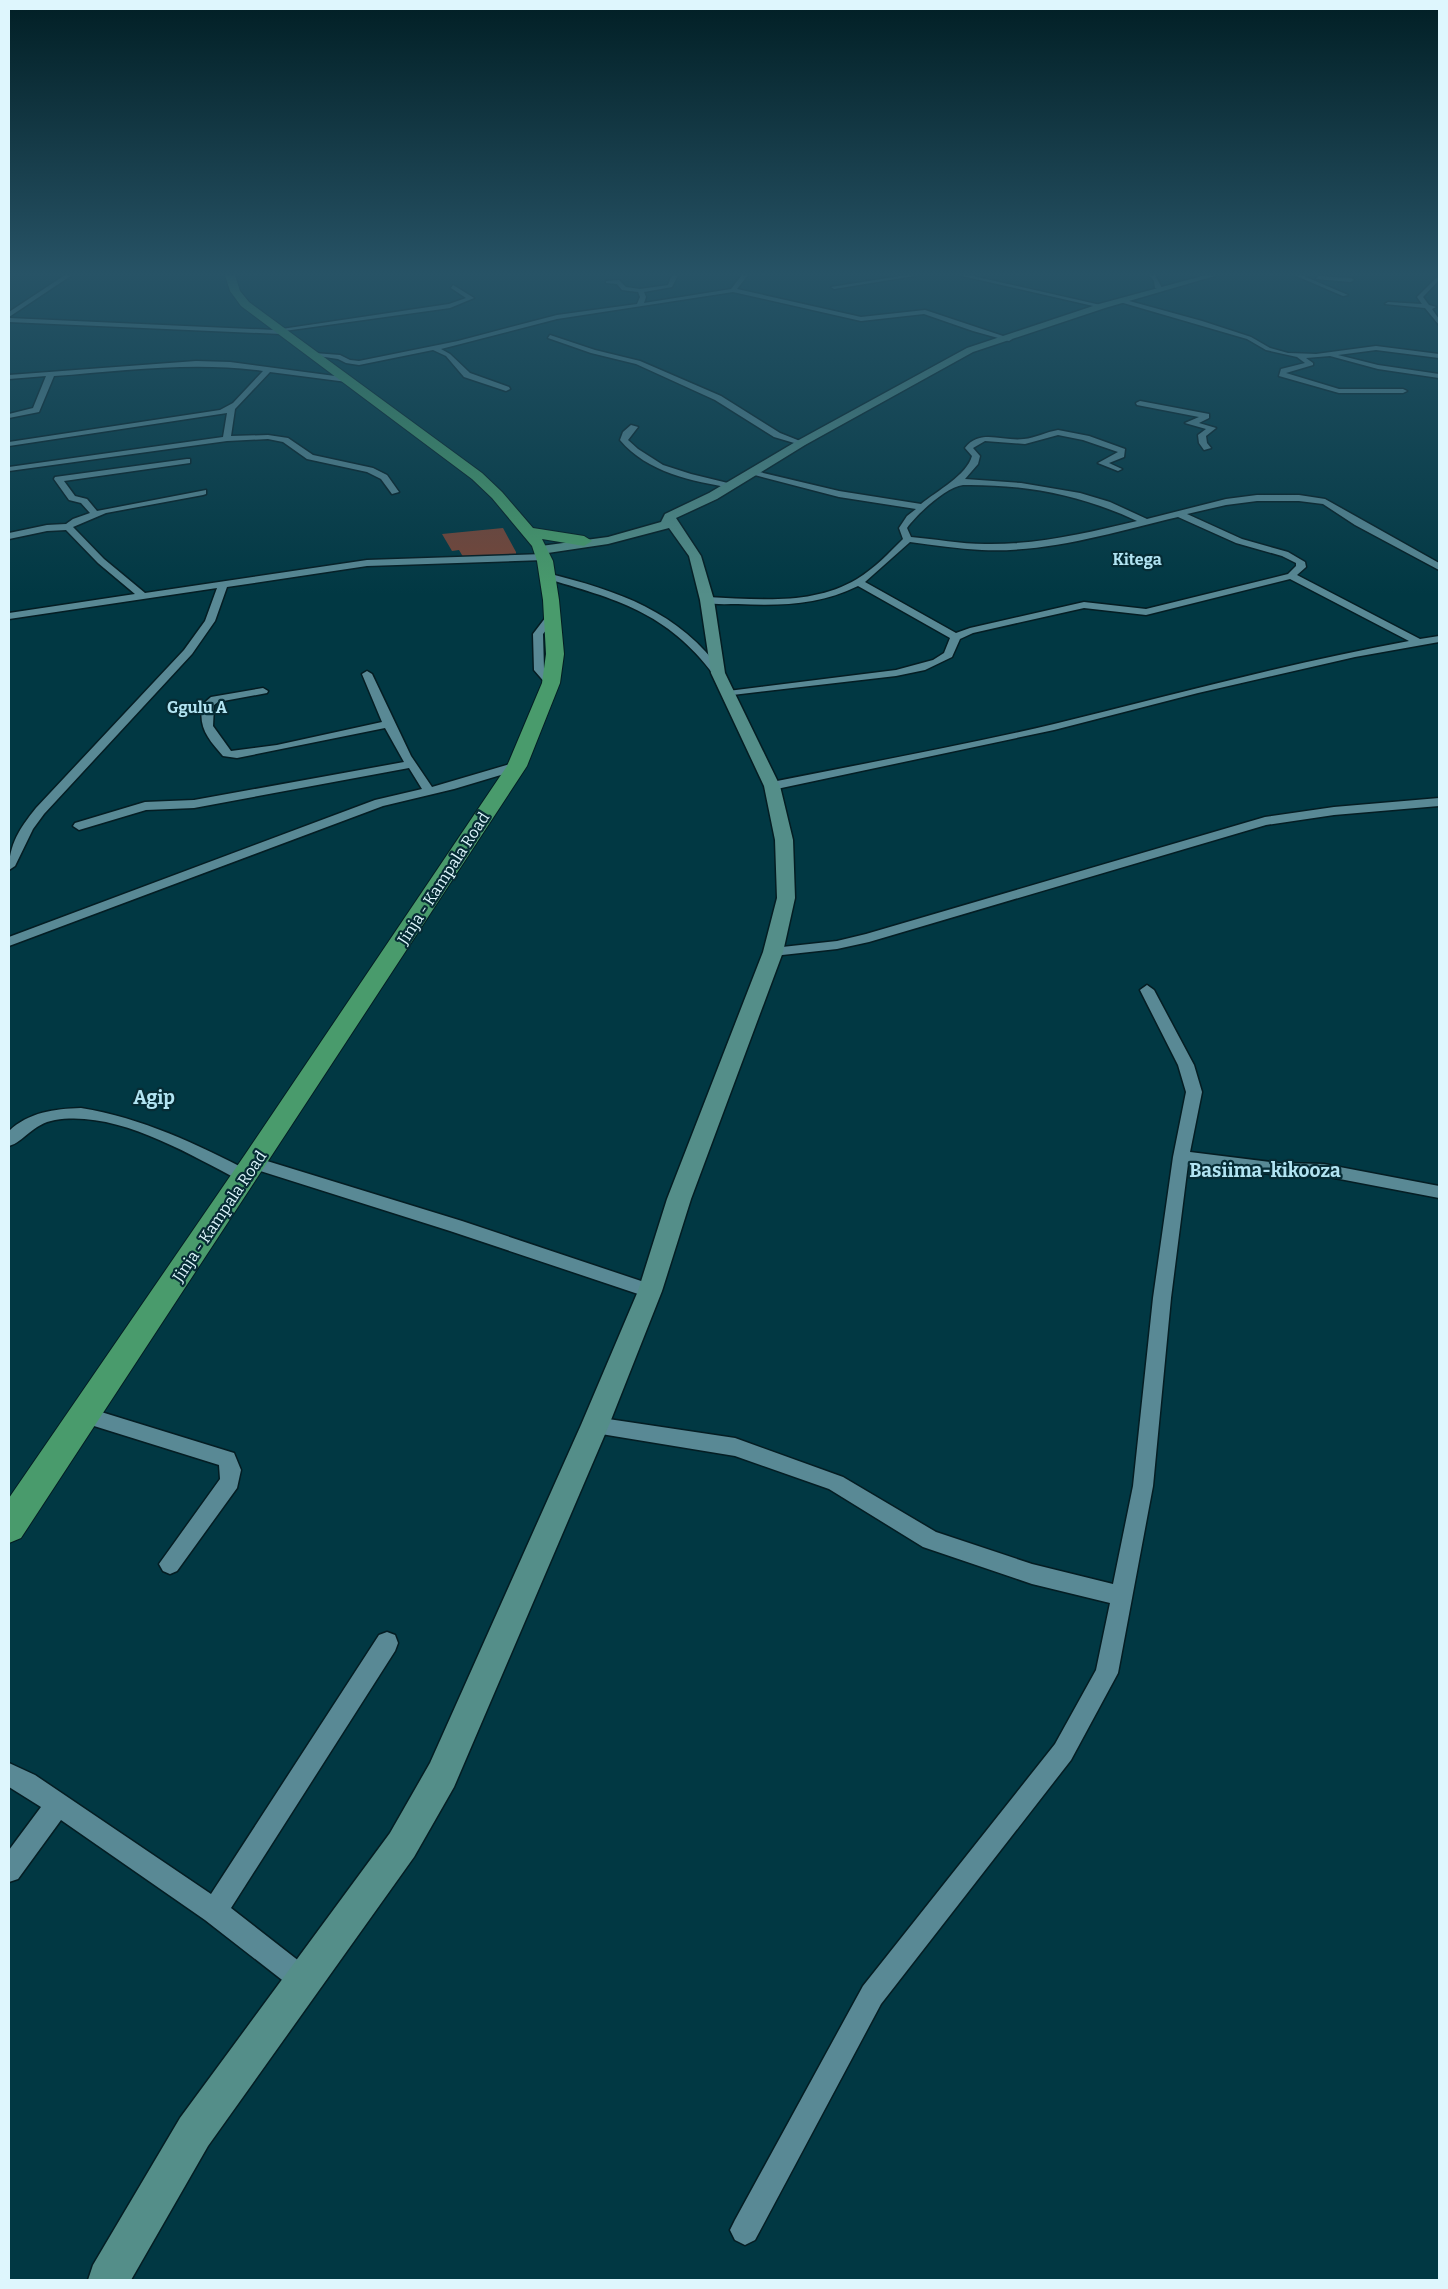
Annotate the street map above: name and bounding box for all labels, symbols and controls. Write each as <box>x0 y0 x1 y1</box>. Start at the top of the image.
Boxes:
district label: Kitega <box>1112 550 1162 569</box>
district label: Ggulu A <box>167 698 228 717</box>
street label: Jinja - Kampala Road <box>393 808 494 949</box>
district label: Agip <box>133 1086 175 1109</box>
street label: Jinja - Kampala Road <box>168 1147 271 1286</box>
district label: Basiima-kikooza <box>1189 1159 1341 1182</box>

